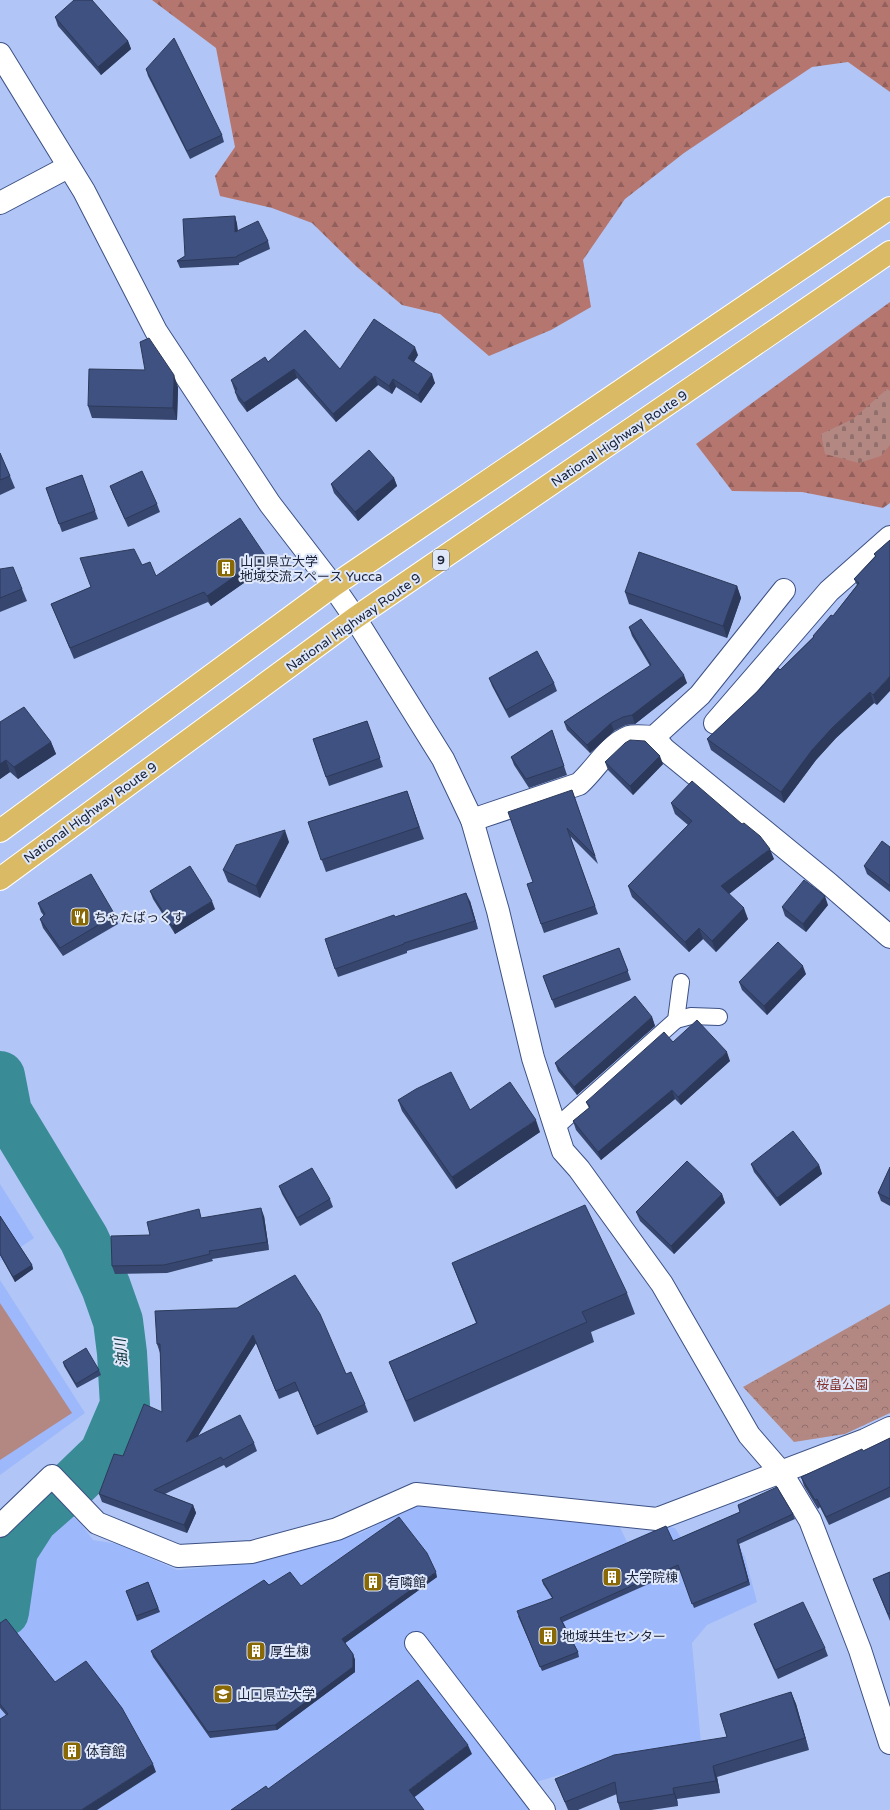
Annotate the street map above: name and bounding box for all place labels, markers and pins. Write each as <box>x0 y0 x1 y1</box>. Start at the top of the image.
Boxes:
place label: 山口県立大学 地域交流スペース Yucca <box>240 554 382 585</box>
building icon: 山口県立大学 地域交流スペース Yucca <box>215 557 237 579</box>
restaurant icon: ちゃたばっくす <box>69 906 91 928</box>
place label: ちゃたばっくす <box>94 910 185 926</box>
building icon: 大学院棟 <box>601 1566 623 1588</box>
place label: 大学院棟 <box>626 1570 678 1586</box>
building icon: 有隣館 <box>362 1571 384 1593</box>
place label: 有隣館 <box>387 1575 426 1591</box>
building icon: 地域共生センター <box>537 1625 559 1647</box>
place label: 地域共生センター <box>562 1629 666 1645</box>
building icon: 厚生棟 <box>245 1640 267 1662</box>
place label: 厚生棟 <box>270 1644 309 1660</box>
school or university icon: 山口県立大学 <box>212 1683 234 1705</box>
place label: 山口県立大学 <box>237 1687 315 1703</box>
building icon: 体育館 <box>61 1740 83 1762</box>
place label: 体育館 <box>86 1744 125 1760</box>

